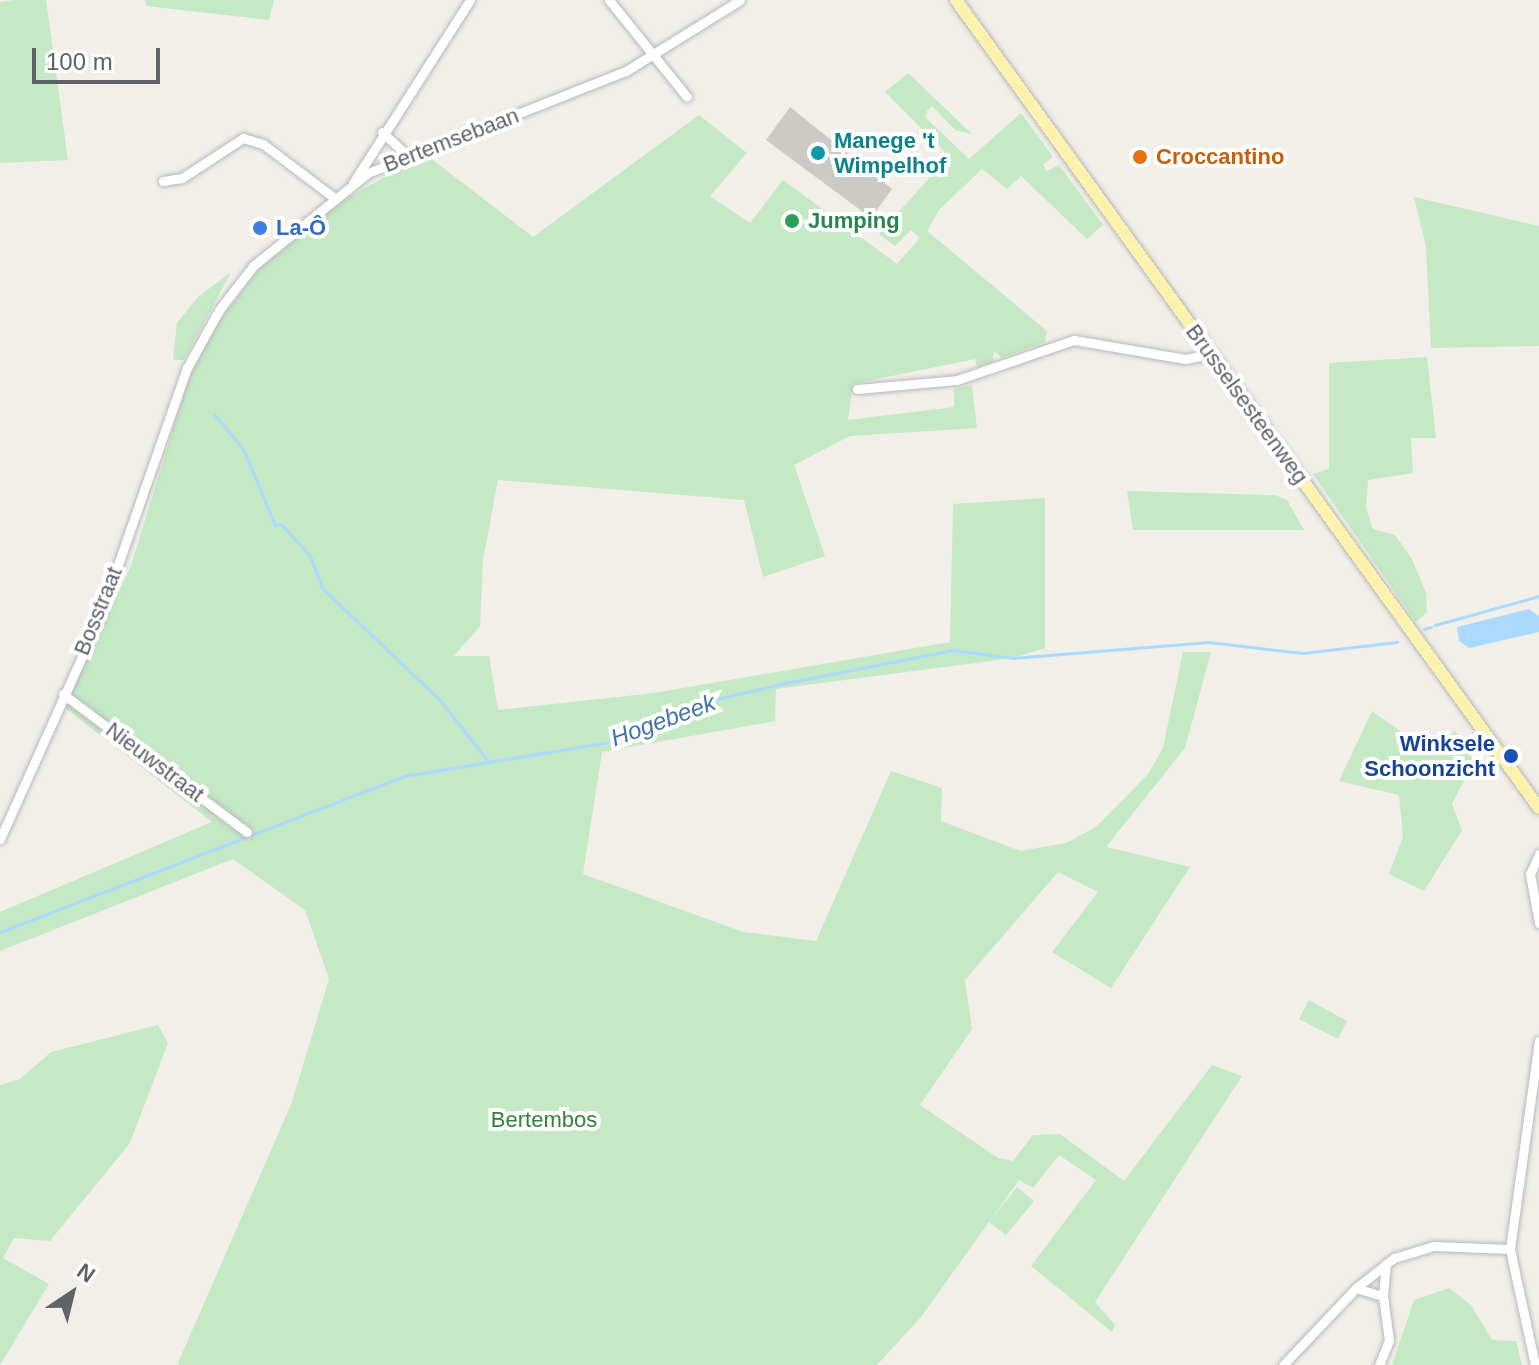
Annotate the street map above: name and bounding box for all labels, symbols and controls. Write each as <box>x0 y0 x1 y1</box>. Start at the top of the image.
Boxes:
scale bar <box>36 32 164 82</box>
text: 100 m <box>46 48 113 75</box>
street label: Bertemsebaan <box>379 102 523 178</box>
place label: Manege 't Wimpelhof <box>834 127 946 178</box>
marker: Manege 't Wimpelhof <box>809 144 827 162</box>
place label: Croccantino <box>1156 144 1284 170</box>
marker: Croccantino <box>1131 148 1149 166</box>
place label: Jumping <box>808 208 900 234</box>
marker: Jumping <box>783 212 801 230</box>
place label: La-Ô <box>276 215 326 241</box>
marker: La-Ô <box>251 219 269 237</box>
street label: Brusselsesteenweg <box>1180 319 1314 489</box>
street label: Bosstraat <box>68 563 128 659</box>
water label: Hogebeek <box>607 688 719 752</box>
street label: Nieuwstraat <box>101 717 209 807</box>
place label: Winksele Schoonzicht <box>1364 730 1495 782</box>
marker: Winksele Schoonzicht <box>1502 747 1520 765</box>
park label: Bertembos <box>491 1107 597 1133</box>
north arrow <box>32 1253 112 1333</box>
text: N <box>72 1258 100 1288</box>

